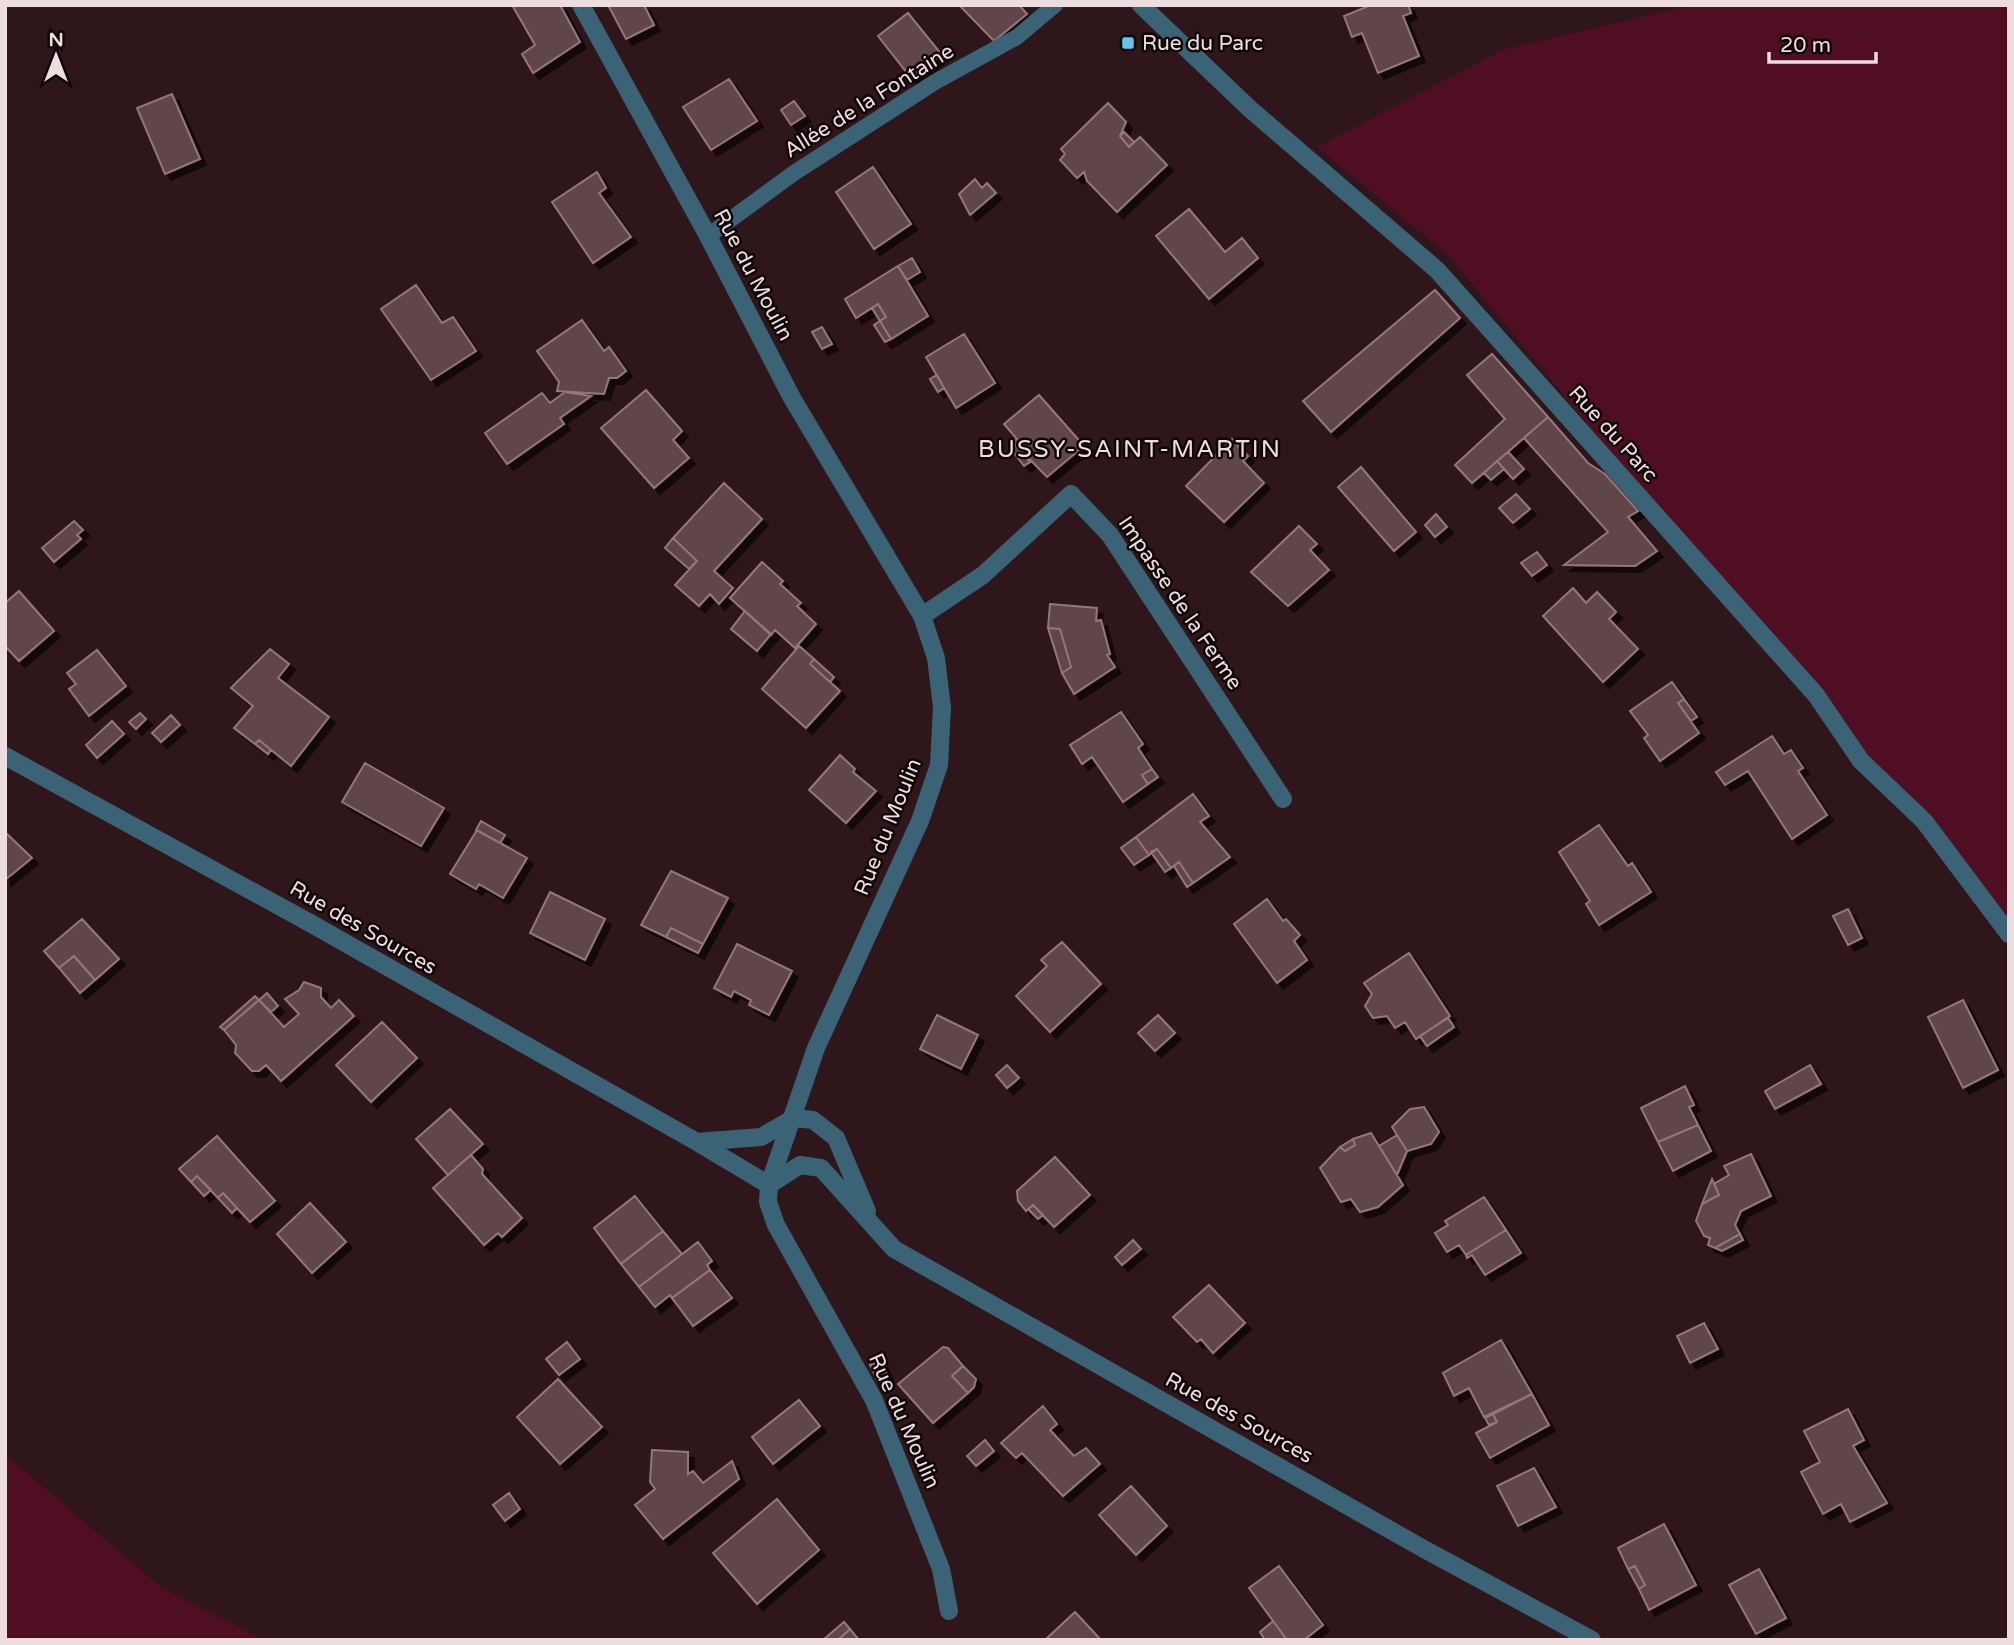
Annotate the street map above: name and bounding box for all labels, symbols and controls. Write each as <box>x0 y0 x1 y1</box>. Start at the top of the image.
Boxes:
north arrow <box>21 21 91 91</box>
scale bar <box>1769 21 1876 65</box>
text: N <box>48 29 64 51</box>
place label: Rue du Parc <box>1142 31 1263 56</box>
text: 20 m <box>1780 33 1831 58</box>
marker: Rue du Parc <box>1120 35 1136 51</box>
street label: Allée de la Fontaine <box>780 39 959 163</box>
street label: Rue du Moulin <box>708 205 798 345</box>
street label: Rue du Parc <box>1563 381 1663 487</box>
district label: BUSSY-SAINT-MARTIN <box>978 435 1282 464</box>
street label: Impasse de la Ferme <box>1113 512 1247 695</box>
street label: Rue du Moulin <box>849 755 927 899</box>
street label: Rue des Sources <box>285 876 441 980</box>
street label: Rue du Moulin <box>863 1350 945 1492</box>
street label: Rue des Sources <box>1161 1367 1317 1469</box>

